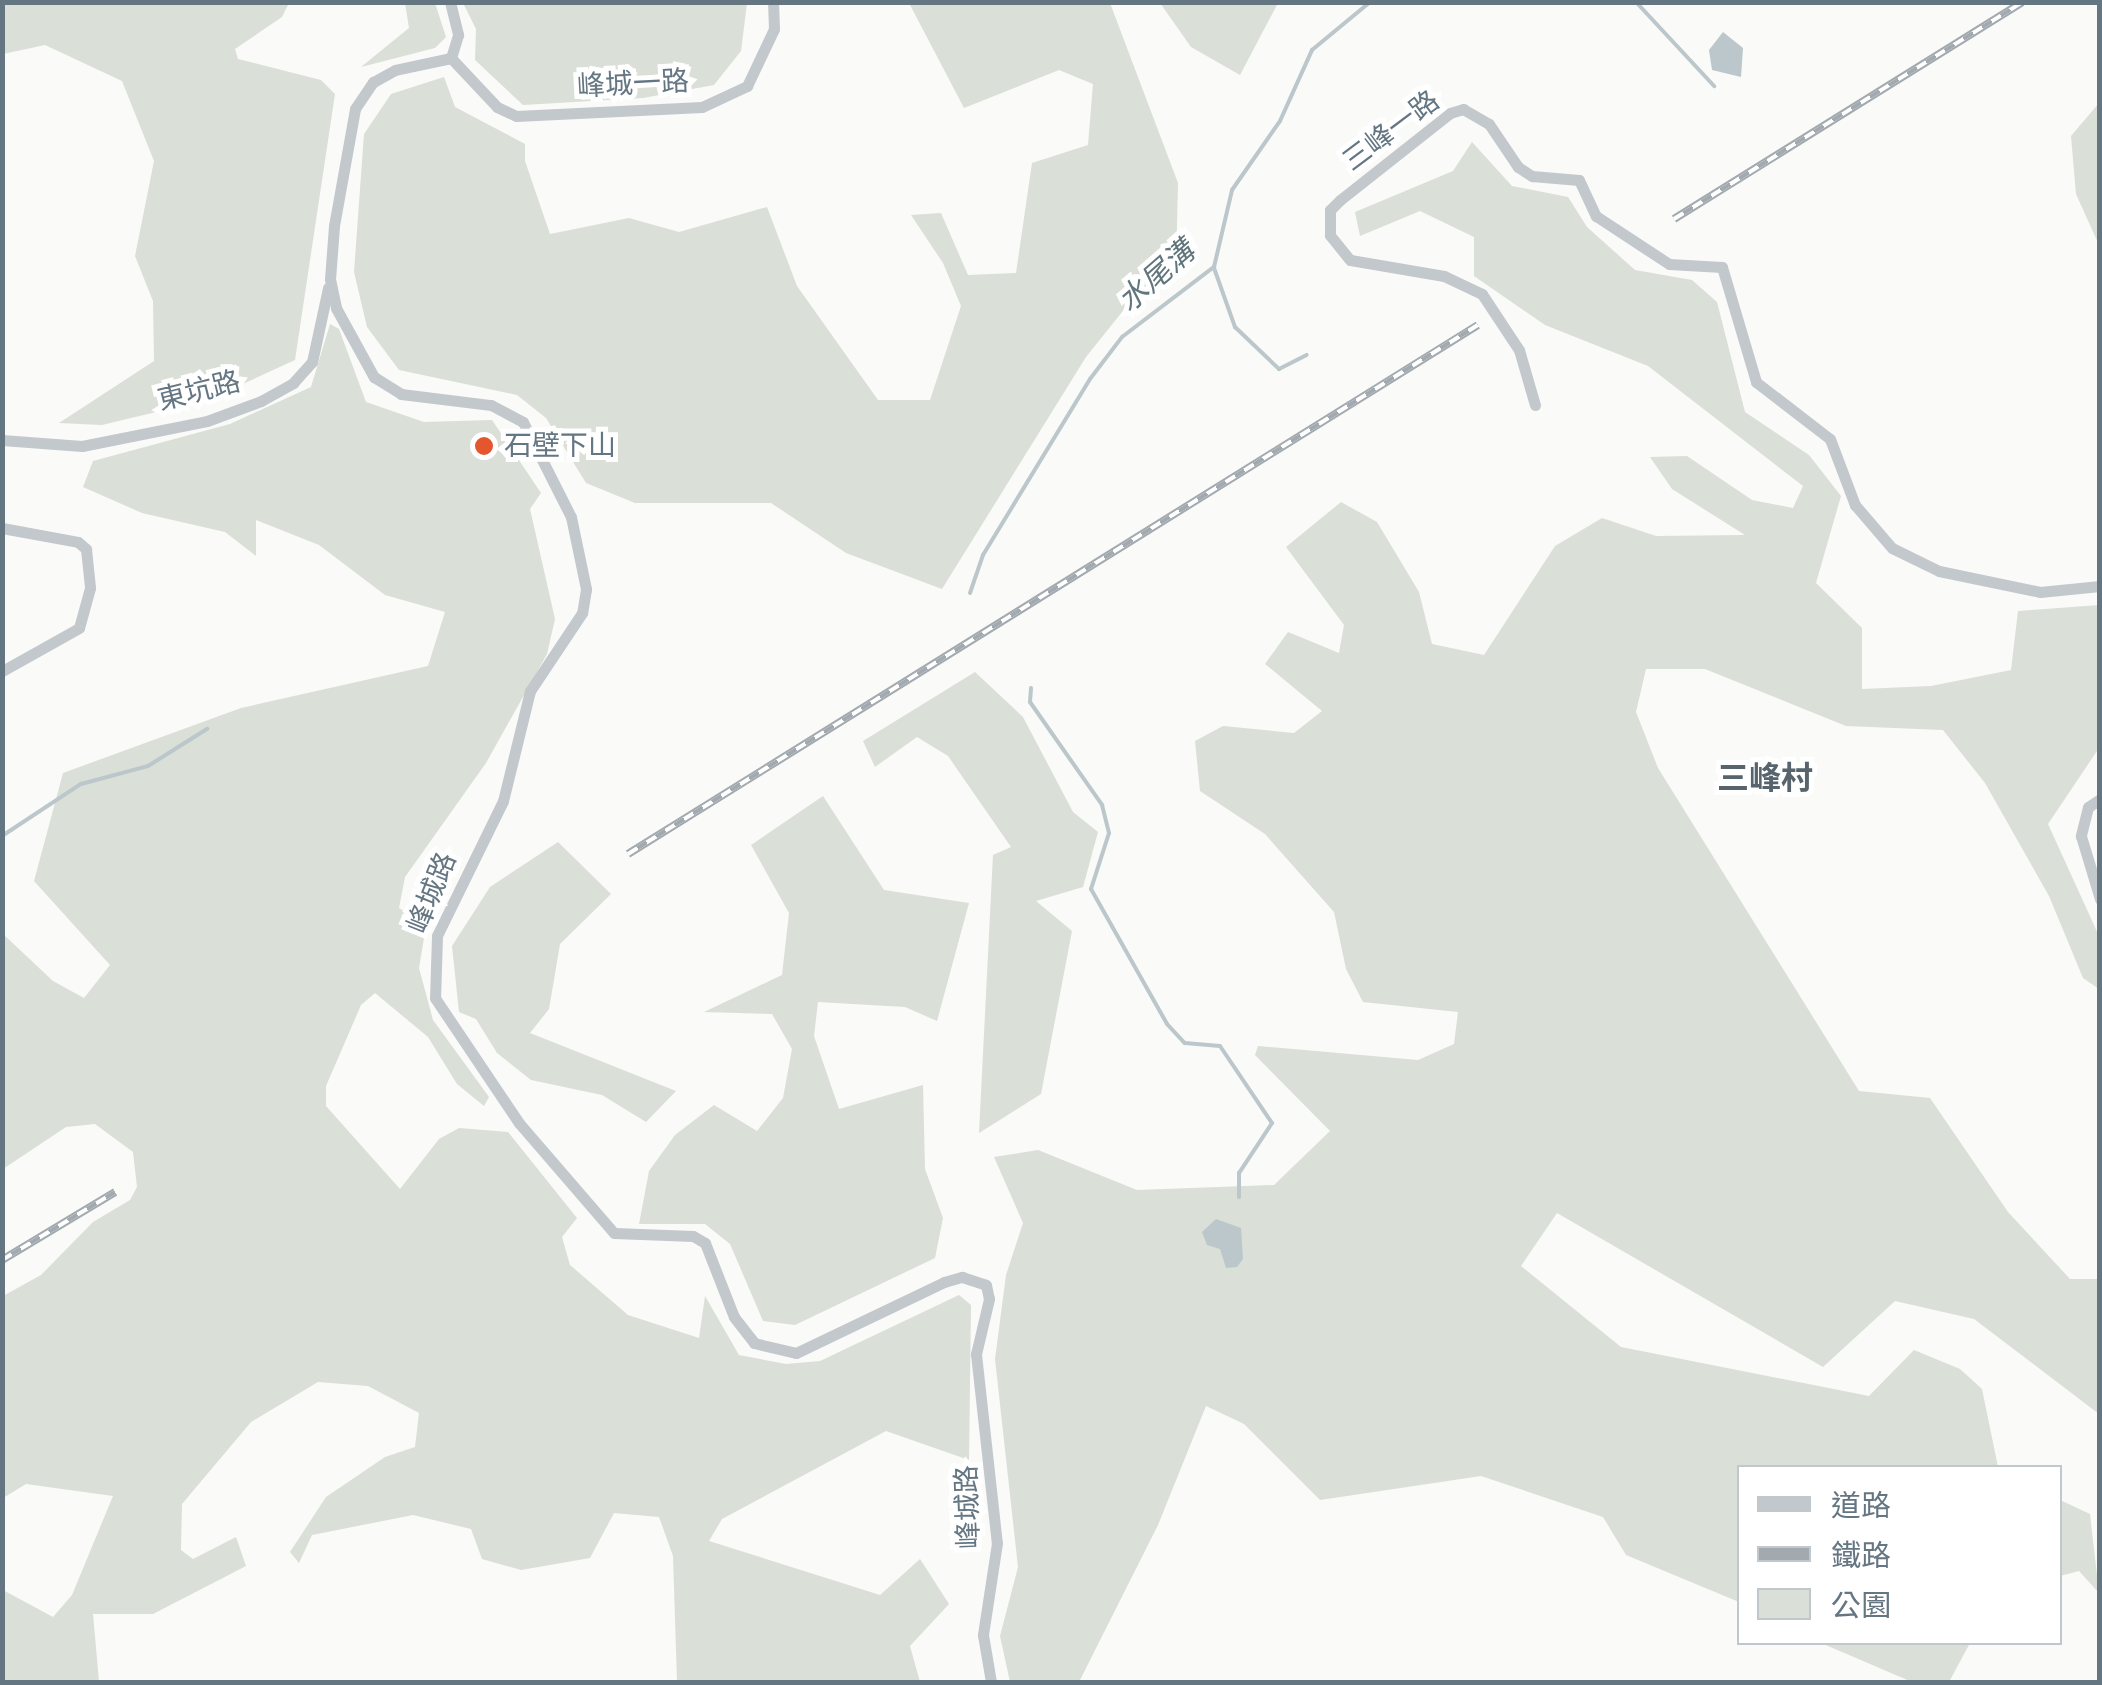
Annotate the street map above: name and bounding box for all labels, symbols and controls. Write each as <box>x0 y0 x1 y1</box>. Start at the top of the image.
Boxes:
street label: 峰城一路 <box>576 64 690 104</box>
street label: 三峰一路 <box>1336 84 1446 178</box>
water label: 水尾溝 <box>1111 234 1203 320</box>
street label: 東坑路 <box>154 365 244 417</box>
place label: 石壁下山 <box>504 429 616 463</box>
marker: 石壁下山 <box>473 435 495 457</box>
district label: 三峰村 <box>1717 760 1813 798</box>
street label: 峰城路 <box>401 848 463 938</box>
street label: 峰城路 <box>950 1464 986 1550</box>
legend <box>1737 1465 2062 1645</box>
text: 道路 <box>1831 1486 1891 1527</box>
text: 鐵路 <box>1831 1536 1891 1577</box>
text: 公園 <box>1831 1586 1891 1627</box>

